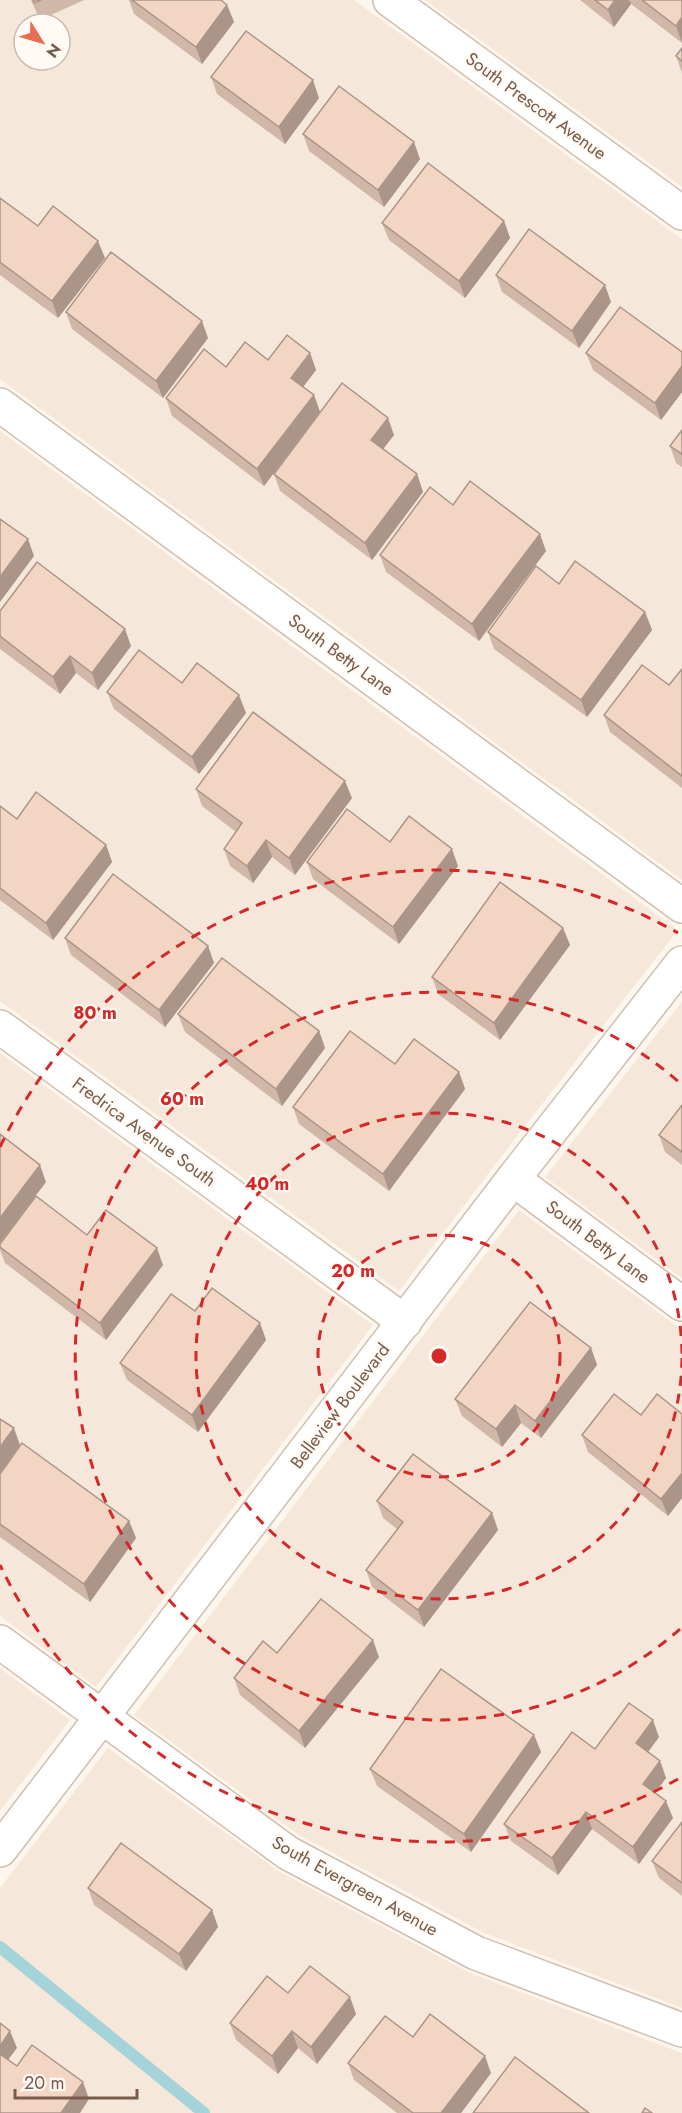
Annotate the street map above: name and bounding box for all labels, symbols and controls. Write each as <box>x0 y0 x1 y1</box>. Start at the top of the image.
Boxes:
north arrow <box>12 12 72 72</box>
text: N <box>41 39 67 63</box>
street label: South Prescott Avenue <box>460 46 612 166</box>
street label: South Betty Lane <box>283 608 399 702</box>
text: 80 m <box>73 1000 117 1026</box>
street label: Fredrica Avenue South <box>67 1071 221 1193</box>
text: 60 m <box>160 1086 204 1112</box>
text: 40 m <box>245 1171 289 1197</box>
street label: South Betty Lane <box>540 1194 656 1290</box>
text: 20 m <box>331 1258 375 1284</box>
street label: Belleview Boulevard <box>284 1338 396 1474</box>
centre of rings <box>429 1346 449 1366</box>
street label: South Evergreen Avenue <box>267 1829 443 1943</box>
scale bar <box>15 2062 136 2100</box>
text: 20 m <box>24 2070 64 2096</box>

